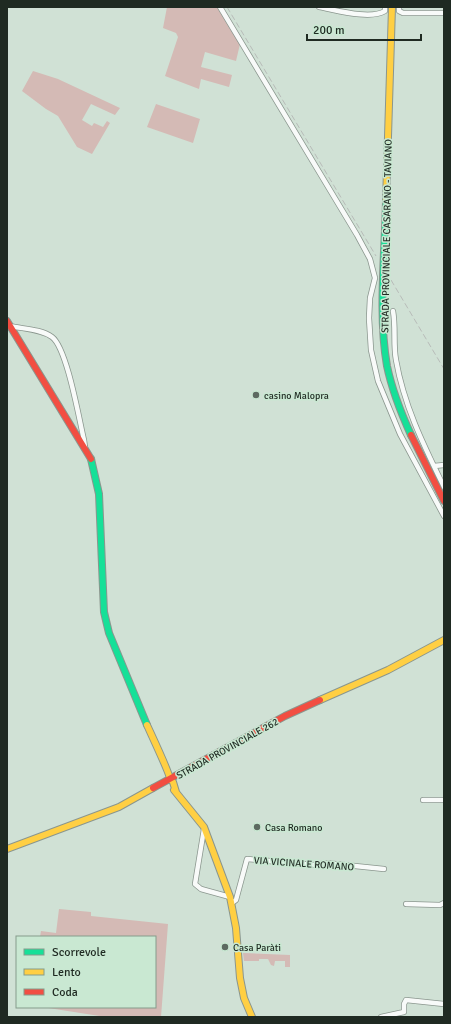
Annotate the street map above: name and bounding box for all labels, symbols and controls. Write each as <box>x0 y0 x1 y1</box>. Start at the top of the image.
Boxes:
scale bar <box>307 16 421 42</box>
text: 200 m <box>313 23 345 38</box>
street label: STRADA PROVINCIALE CASARANO - TAVIANO <box>379 139 395 333</box>
marker: casino Malopra <box>251 390 261 400</box>
place label: casino Malopra <box>264 390 329 402</box>
street label: STRADA PROVINCIALE 262 <box>174 716 281 782</box>
marker: Casa Romano <box>252 822 262 832</box>
place label: Casa Romano <box>265 822 322 834</box>
street label: VIA VICINALE ROMANO <box>253 855 355 874</box>
legend <box>16 936 156 1008</box>
marker: Casa Paràti <box>220 942 230 952</box>
place label: Casa Paràti <box>233 942 281 954</box>
text: Scorrevole <box>52 945 106 960</box>
text: Lento <box>52 965 81 980</box>
text: Coda <box>52 985 78 1000</box>

